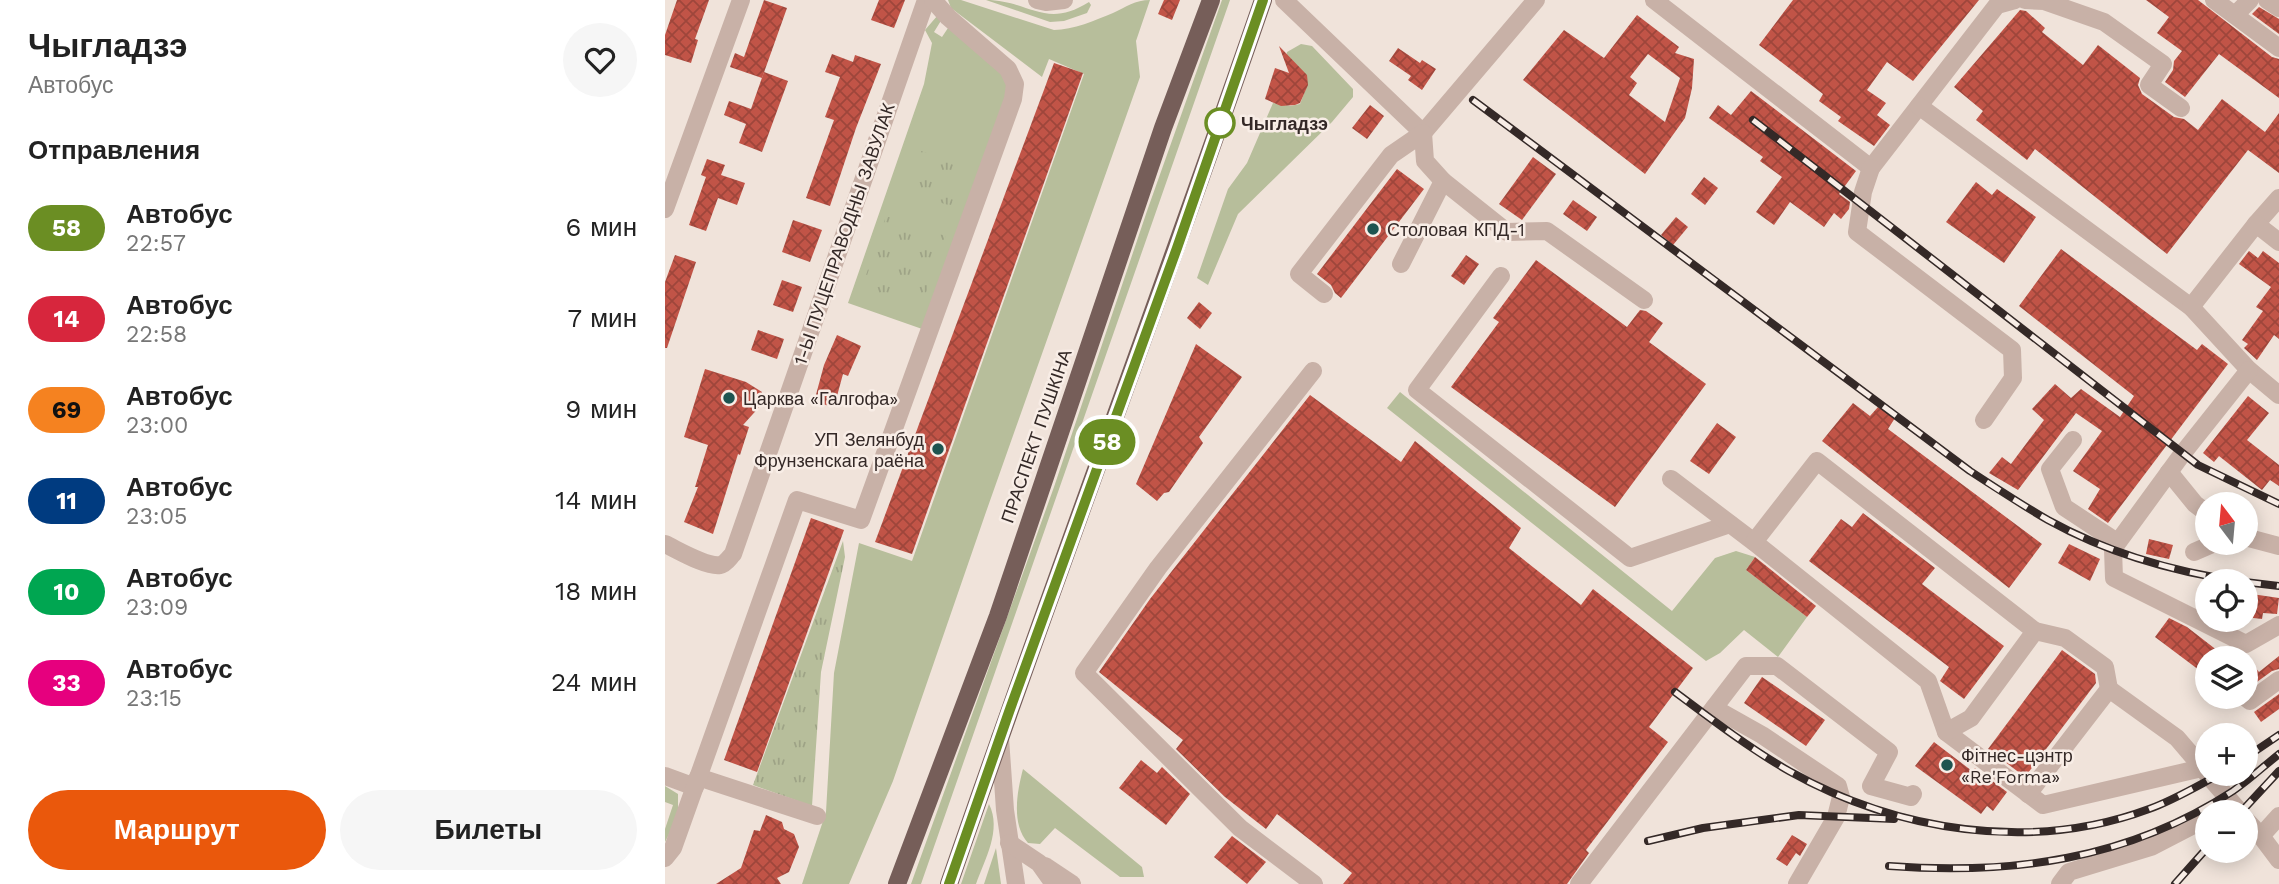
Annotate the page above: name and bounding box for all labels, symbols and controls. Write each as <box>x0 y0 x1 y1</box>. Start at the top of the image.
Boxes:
button: heart <box>563 23 637 97</box>
text: Чыгладзэ <box>28 26 188 65</box>
text: Автобус <box>28 72 114 99</box>
street label: 1-Ы ПУЦЕПРАВОДНЫ ЗАВУЛАК <box>789 100 899 368</box>
marker: Чыгладзэ <box>1205 108 1235 138</box>
place label: Чыгладзэ <box>1241 113 1328 134</box>
text: Отправления <box>28 135 200 165</box>
text: Автобус <box>126 199 233 229</box>
text: 6 мин <box>566 212 637 242</box>
text: 58 <box>52 214 81 242</box>
place label: Столовая КПД-1 <box>1387 219 1525 240</box>
marker: Столовая КПД-1 <box>1365 221 1381 237</box>
text: 22:57 <box>126 230 186 257</box>
text: Автобус <box>126 290 233 320</box>
text: 7 мин <box>568 303 637 333</box>
text: 14 <box>54 305 79 333</box>
text: 22:58 <box>126 321 187 348</box>
street label: ПРАСПЕКТ ПУШКІНА <box>996 346 1076 526</box>
text: Автобус <box>126 381 233 411</box>
place label: Царква «Галгофа» <box>743 388 898 409</box>
marker: Царква «Галгофа» <box>721 390 737 406</box>
text: 9 мин <box>565 394 637 424</box>
text: 69 <box>52 396 81 424</box>
text: 23:00 <box>126 412 188 439</box>
line badge: 58 <box>1075 419 1139 465</box>
text: 58 <box>1092 428 1122 456</box>
place label: УП Зелянбуд Фрунзенскага раёна <box>754 429 925 471</box>
marker: УП Зелянбуд Фрунзенскага раёна <box>930 441 946 457</box>
text: Автобус <box>126 472 233 502</box>
text: 14 мин <box>555 485 637 515</box>
text: 11 <box>56 487 77 515</box>
north arrow <box>2195 492 2257 555</box>
map controls <box>2195 492 2258 863</box>
text: 23:05 <box>126 503 187 530</box>
text: Автобус <box>126 563 233 593</box>
button: locate <box>2195 569 2258 632</box>
text: 18 мин <box>555 576 637 606</box>
text: 10 <box>54 578 79 606</box>
text: 23:09 <box>126 594 188 621</box>
button: layers <box>2195 646 2258 709</box>
text: Автобус <box>126 654 233 684</box>
text: 24 мин <box>551 667 637 697</box>
text: 33 <box>52 669 81 697</box>
text: 23:15 <box>126 685 182 712</box>
button: + <box>2195 723 2258 786</box>
place label: Фітнес-цэнтр «Re'Forma» <box>1961 745 2073 787</box>
marker: Фітнес-цэнтр «Re'Forma» <box>1939 757 1955 773</box>
button: Маршрут <box>28 790 326 870</box>
button: Билеты <box>340 790 637 870</box>
button: − <box>2195 800 2258 863</box>

